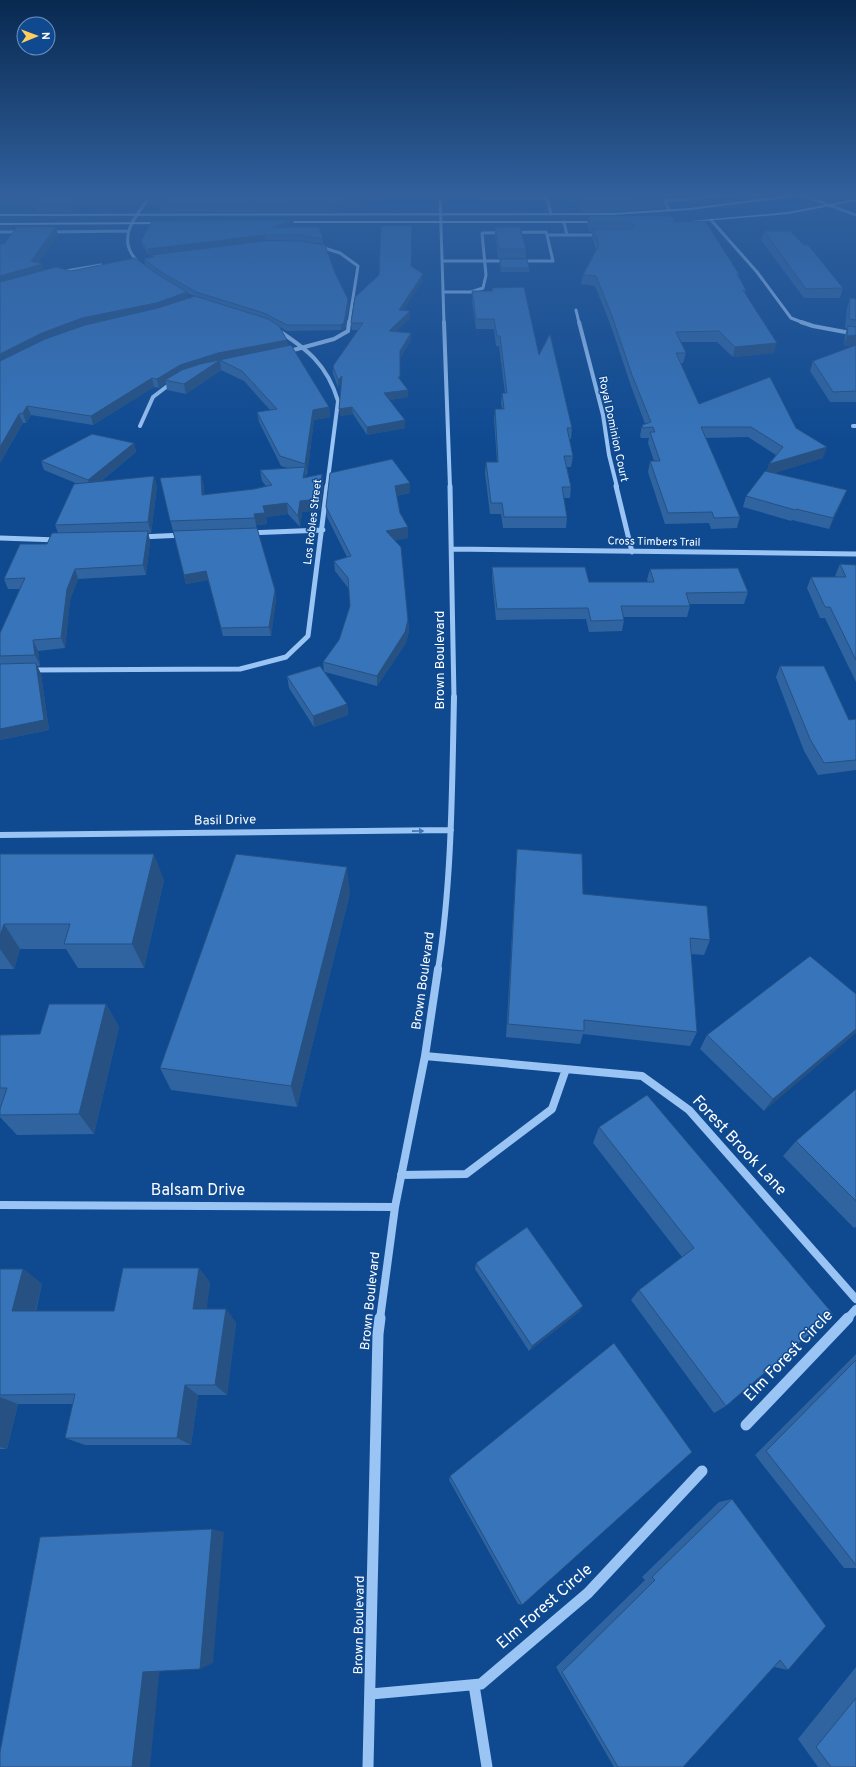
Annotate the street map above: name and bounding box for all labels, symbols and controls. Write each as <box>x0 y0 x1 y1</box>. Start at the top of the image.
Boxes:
north arrow <box>16 16 56 56</box>
text: N <box>38 32 52 40</box>
street label: Royal Dominion Court <box>595 375 631 483</box>
street label: Los Robles Street <box>301 478 325 566</box>
street label: Cross Timbers Trail <box>607 534 701 550</box>
street label: Brown Boulevard <box>433 611 449 709</box>
street label: Basil Drive <box>194 812 256 830</box>
one-way arrow <box>412 828 425 834</box>
street label: Brown Boulevard <box>409 931 439 1031</box>
street label: Forest Brook Lane <box>687 1092 791 1200</box>
street label: Balsam Drive <box>151 1181 245 1201</box>
street label: Brown Boulevard <box>358 1251 384 1351</box>
street label: Elm Forest Circle <box>740 1306 838 1406</box>
street label: Elm Forest Circle <box>493 1560 597 1654</box>
street label: Brown Boulevard <box>351 1575 369 1675</box>

